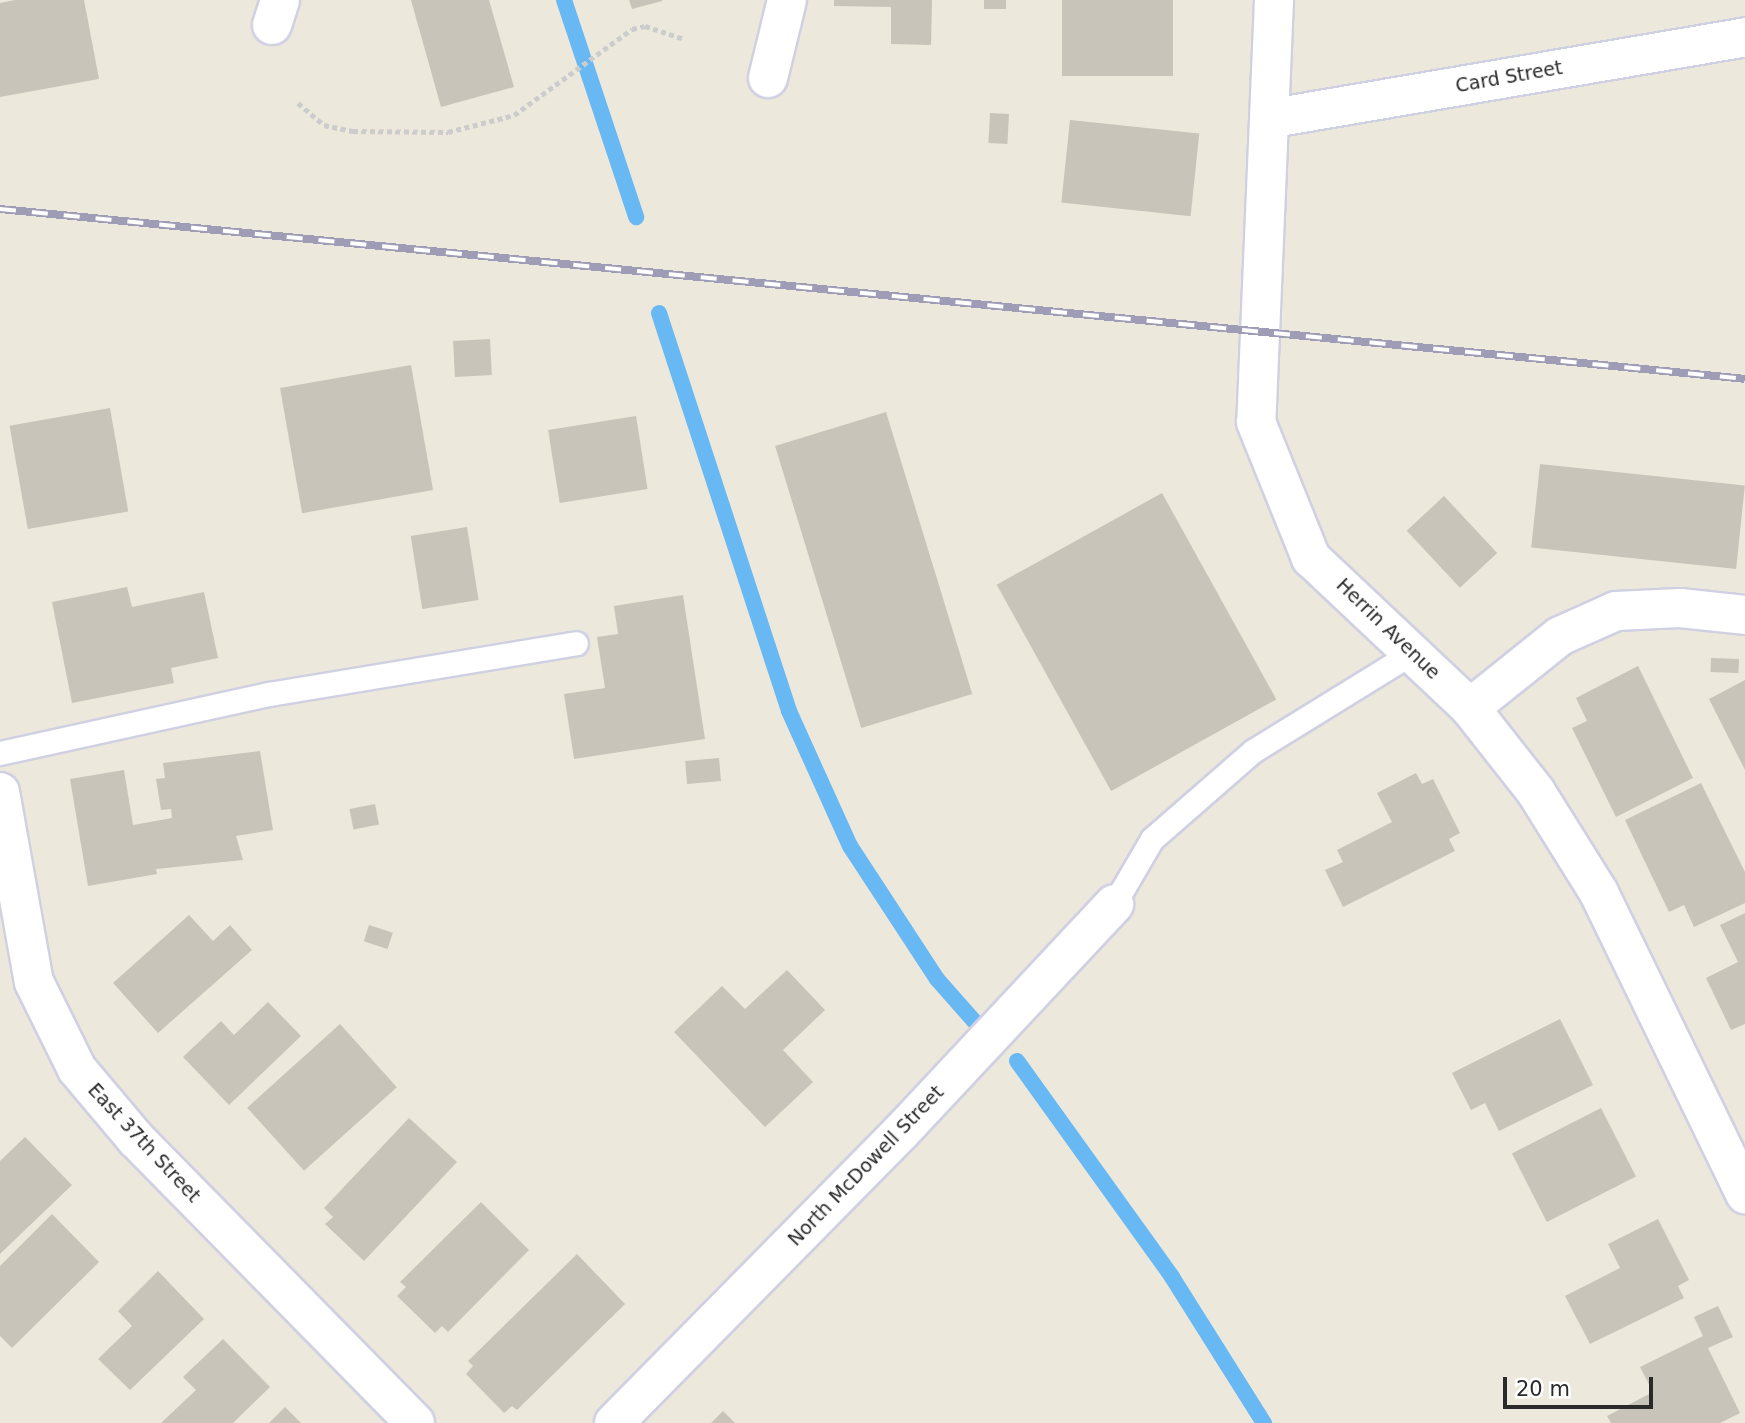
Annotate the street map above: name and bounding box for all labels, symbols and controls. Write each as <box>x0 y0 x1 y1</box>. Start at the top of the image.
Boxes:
street label: Card Street <box>1454 56 1564 98</box>
street label: Herrin Avenue <box>1331 574 1445 684</box>
street label: East 37th Street <box>83 1079 205 1207</box>
street label: North McDowell Street <box>784 1081 948 1251</box>
scale bar <box>1507 1364 1658 1408</box>
text: 20 m <box>1516 1377 1570 1401</box>

